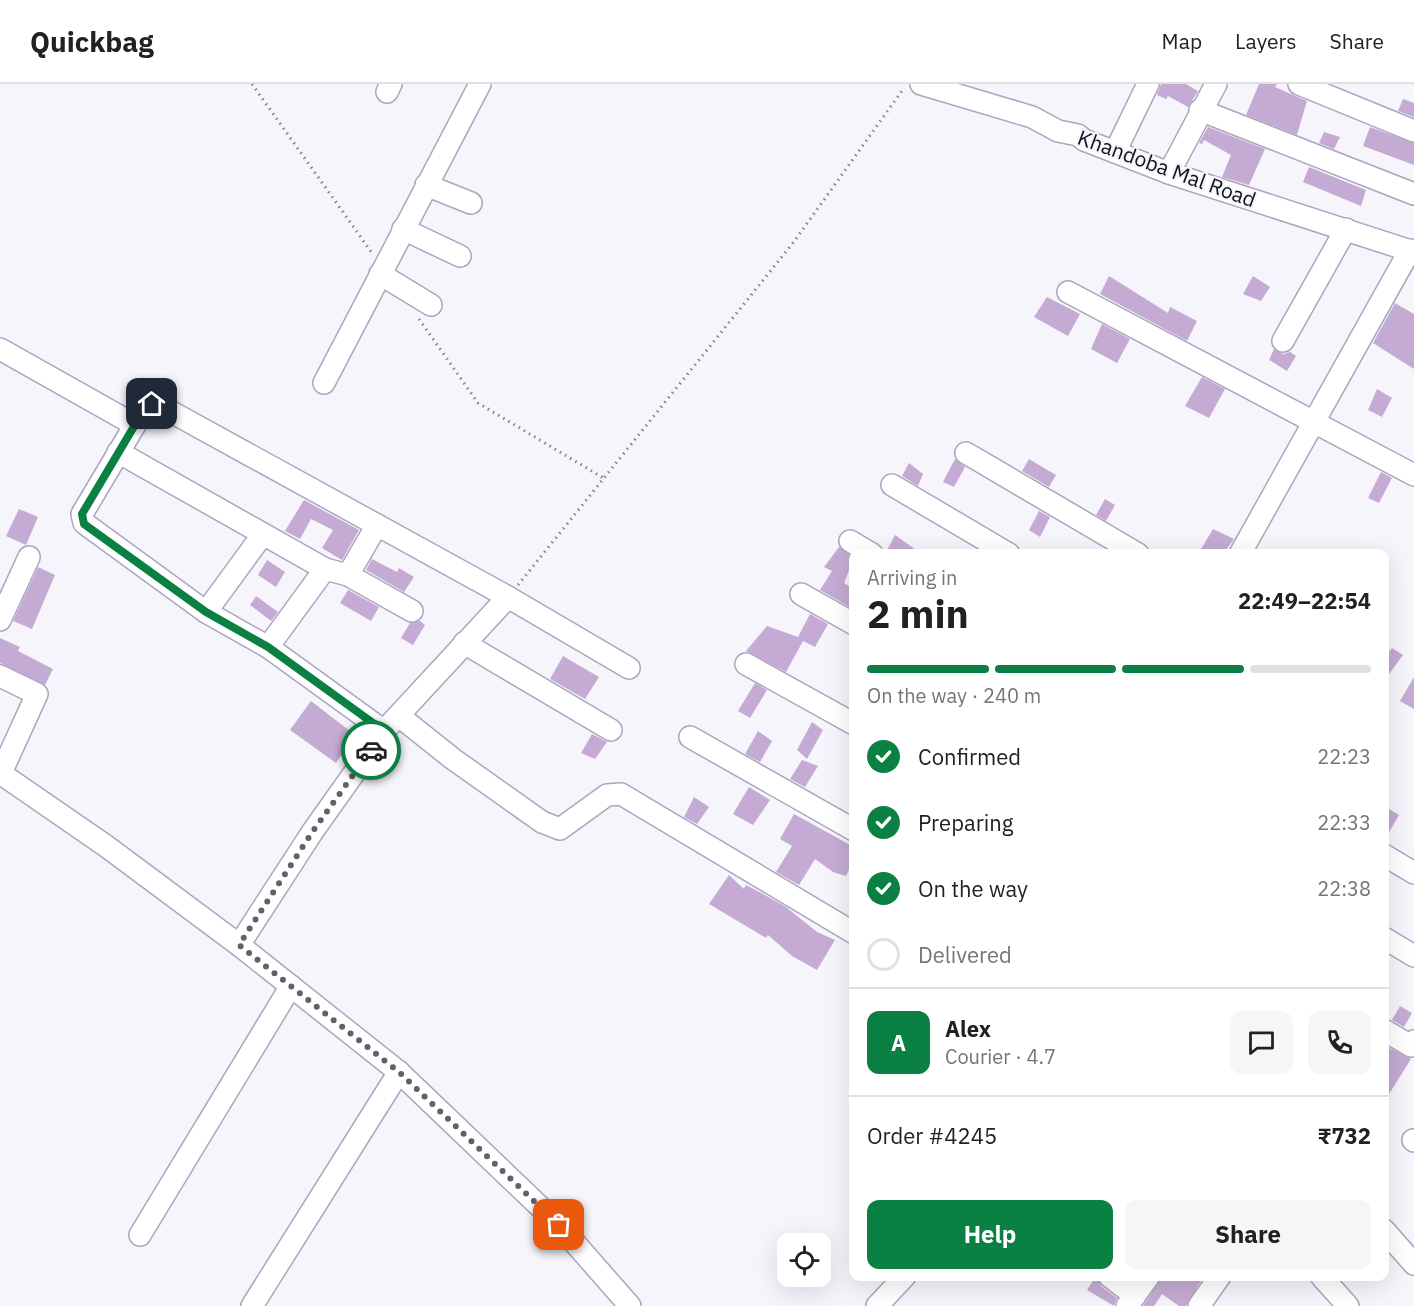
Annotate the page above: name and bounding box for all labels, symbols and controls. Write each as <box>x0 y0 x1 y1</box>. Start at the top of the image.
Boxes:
text: Quickbag <box>30 23 154 60</box>
text: Map <box>1162 27 1202 55</box>
text: Layers <box>1235 27 1297 55</box>
text: Share <box>1330 27 1384 55</box>
street label: Khandoba Mal Road <box>1074 123 1260 213</box>
pin <box>126 378 177 429</box>
icon: home <box>135 387 168 420</box>
text: Arriving in <box>867 564 957 591</box>
text: 22:49–22:54 <box>1238 586 1371 615</box>
text: 2 min <box>867 588 969 639</box>
text: On the way · 240 m <box>867 682 1041 709</box>
courier <box>341 720 401 780</box>
icon: car <box>355 734 388 767</box>
icon: check <box>867 740 900 773</box>
text: Confirmed <box>918 742 1021 771</box>
text: 22:23 <box>1317 743 1371 770</box>
icon: check <box>867 806 900 839</box>
text: Preparing <box>918 808 1013 837</box>
text: 22:33 <box>1317 809 1371 836</box>
icon: check <box>867 872 900 905</box>
text: On the way <box>918 874 1028 903</box>
text: 22:38 <box>1317 875 1371 902</box>
text: Delivered <box>918 940 1012 969</box>
button: chat <box>1230 1011 1293 1074</box>
button: phone <box>1308 1011 1371 1074</box>
text: Alex <box>945 1014 991 1043</box>
text: A <box>891 1028 906 1057</box>
text: Courier · 4.7 <box>945 1043 1056 1070</box>
text: Order #4245 <box>867 1121 997 1150</box>
text: ₹732 <box>1318 1121 1371 1150</box>
pin <box>533 1199 584 1250</box>
button: Help <box>867 1200 1113 1269</box>
button: Share <box>1125 1200 1371 1269</box>
icon: bag <box>542 1208 575 1241</box>
map controls <box>777 1233 831 1287</box>
button: locate <box>777 1233 831 1287</box>

